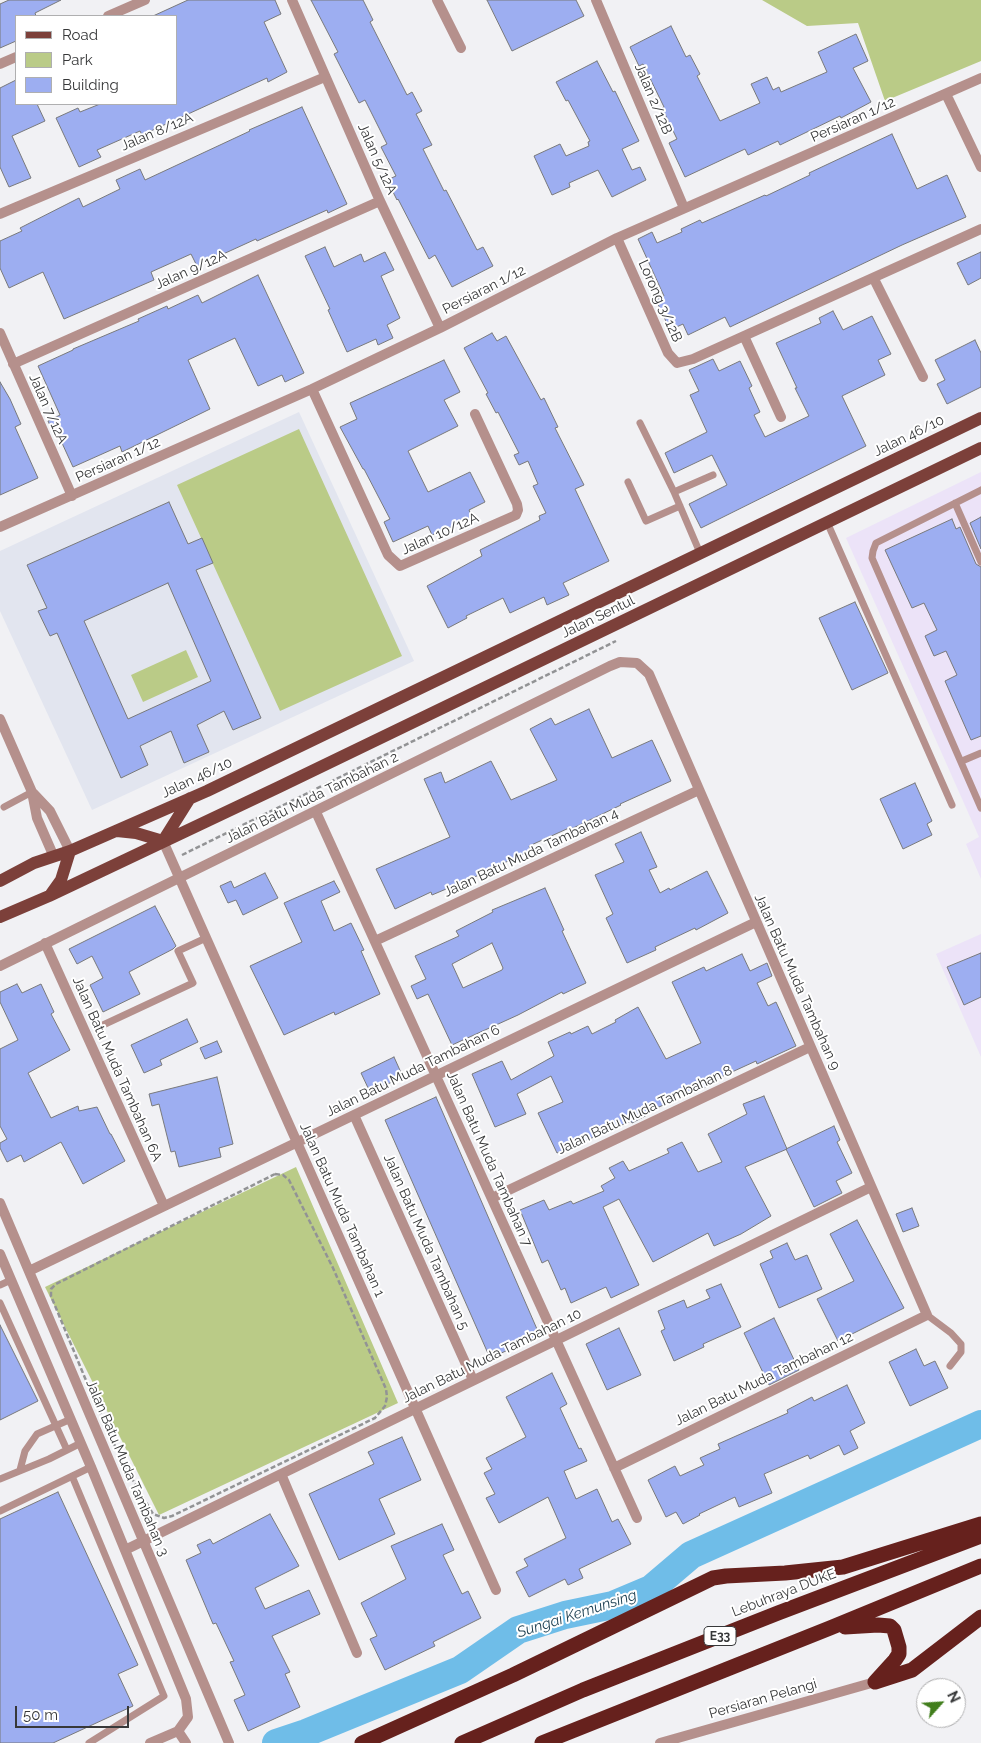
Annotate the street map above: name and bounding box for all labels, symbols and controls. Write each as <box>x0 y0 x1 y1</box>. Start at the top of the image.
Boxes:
legend <box>15 15 178 105</box>
text: Road <box>62 26 98 44</box>
text: Park <box>62 51 93 69</box>
street label: Jalan 2/12B <box>631 61 675 137</box>
text: Building <box>62 76 119 94</box>
street label: Persiaran 1/12 <box>808 94 898 146</box>
street label: Jalan 8/12A <box>118 109 196 155</box>
street label: Jalan 5/12A <box>354 121 400 197</box>
street label: Jalan 9/12A <box>153 247 229 293</box>
street label: Lorong 3/12B <box>634 257 686 345</box>
street label: Persiaran 1/12 <box>440 262 528 318</box>
street label: Jalan 7/12A <box>25 371 71 447</box>
street label: Jalan 46/10 <box>871 412 947 460</box>
street label: Persiaran 1/12 <box>73 434 163 486</box>
street label: Jalan 10/12A <box>399 509 481 559</box>
street label: Jalan Sentul <box>559 592 637 642</box>
street label: Jalan Batu Muda Tambahan 2 <box>223 749 401 847</box>
street label: Jalan 46/10 <box>159 754 235 802</box>
street label: Jalan Batu Muda Tambahan 4 <box>441 805 621 901</box>
street label: Jalan Batu Muda Tambahan 9 <box>750 891 844 1073</box>
street label: Jalan Batu Muda Tambahan 6A <box>69 974 165 1164</box>
street label: Jalan Batu Muda Tambahan 6 <box>323 1022 503 1120</box>
street label: Jalan Batu Muda Tambahan 8 <box>555 1062 735 1158</box>
street label: Jalan Batu Muda Tambahan 7 <box>443 1069 535 1249</box>
street label: Jalan Batu Muda Tambahan 1 <box>296 1120 388 1300</box>
street label: Jalan Batu Muda Tambahan 5 <box>380 1152 472 1332</box>
street label: Jalan Batu Muda Tambahan 10 <box>400 1305 584 1407</box>
street label: Jalan Batu Muda Tambahan 12 <box>672 1328 856 1430</box>
street label: Jalan Batu Muda Tambahan 3 <box>82 1377 172 1559</box>
street label: Lebuhraya DUKE <box>729 1565 839 1621</box>
water label: Sungai Kemunsing <box>515 1586 639 1642</box>
road number: E33 <box>704 1626 736 1645</box>
street label: Persiaran Pelangi <box>707 1676 819 1722</box>
north arrow <box>916 1678 966 1728</box>
text: N <box>944 1689 963 1705</box>
scale bar <box>18 1696 131 1728</box>
text: 50 m <box>23 1706 58 1724</box>

